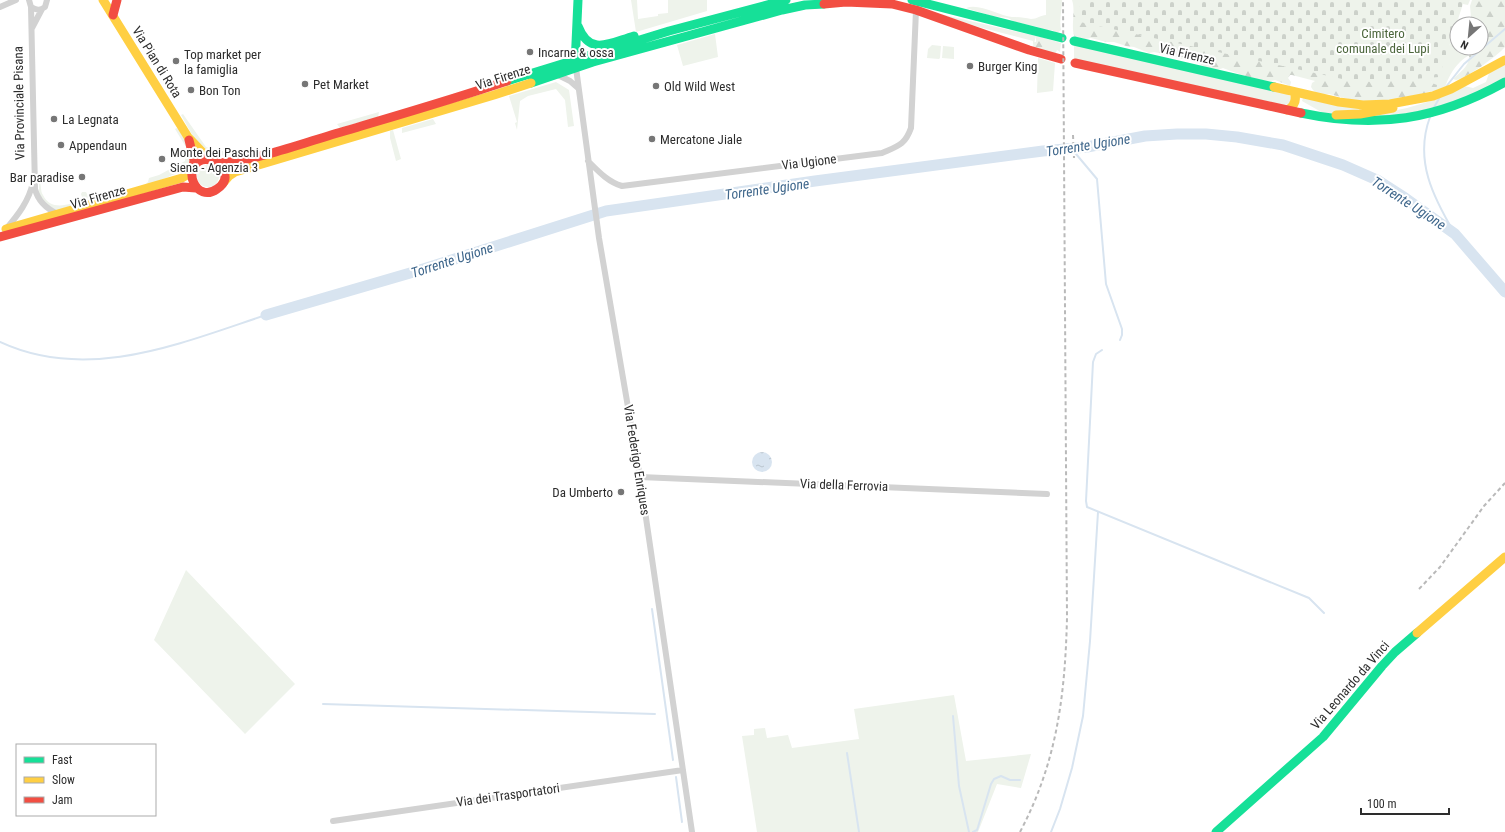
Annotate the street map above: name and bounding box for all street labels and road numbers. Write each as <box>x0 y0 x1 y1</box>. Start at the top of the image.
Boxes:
street label: Via Pian di Rota <box>129 24 185 100</box>
street label: Via Firenze <box>1158 40 1216 68</box>
street label: Via Provinciale Pisana <box>11 46 27 160</box>
street label: Via Firenze <box>474 61 532 93</box>
street label: Via Ugione <box>781 151 837 173</box>
street label: Via Firenze <box>69 182 127 212</box>
street label: Via Federigo Enriques <box>621 404 653 516</box>
street label: Via della Ferrovia <box>800 476 888 494</box>
street label: Via Leonardo da Vinci <box>1308 638 1392 732</box>
street label: Via dei Trasportatori <box>455 780 561 810</box>

